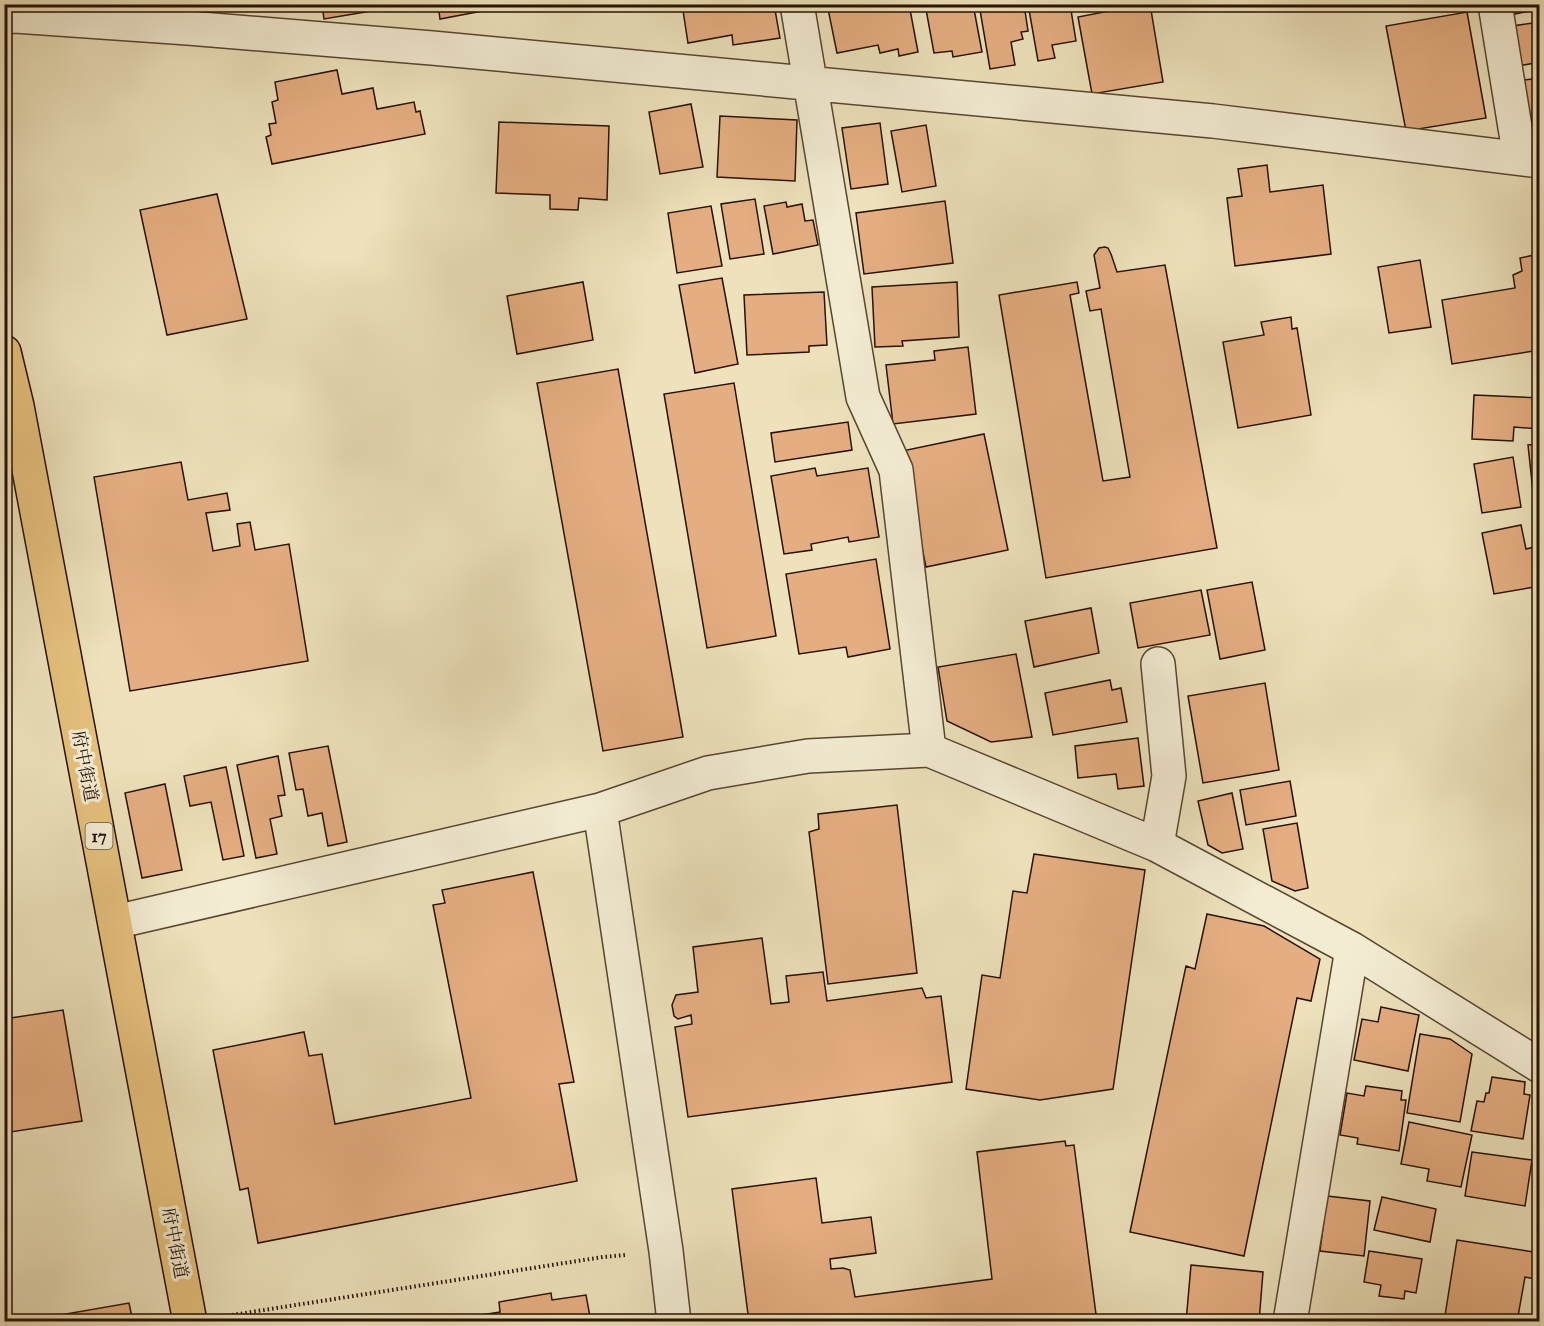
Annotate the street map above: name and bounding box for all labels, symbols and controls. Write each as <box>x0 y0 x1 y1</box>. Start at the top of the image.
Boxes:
street label: 府中街道 <box>67 729 103 803</box>
road number: 17 <box>86 823 112 849</box>
street label: 府中街道 <box>157 1206 193 1280</box>

